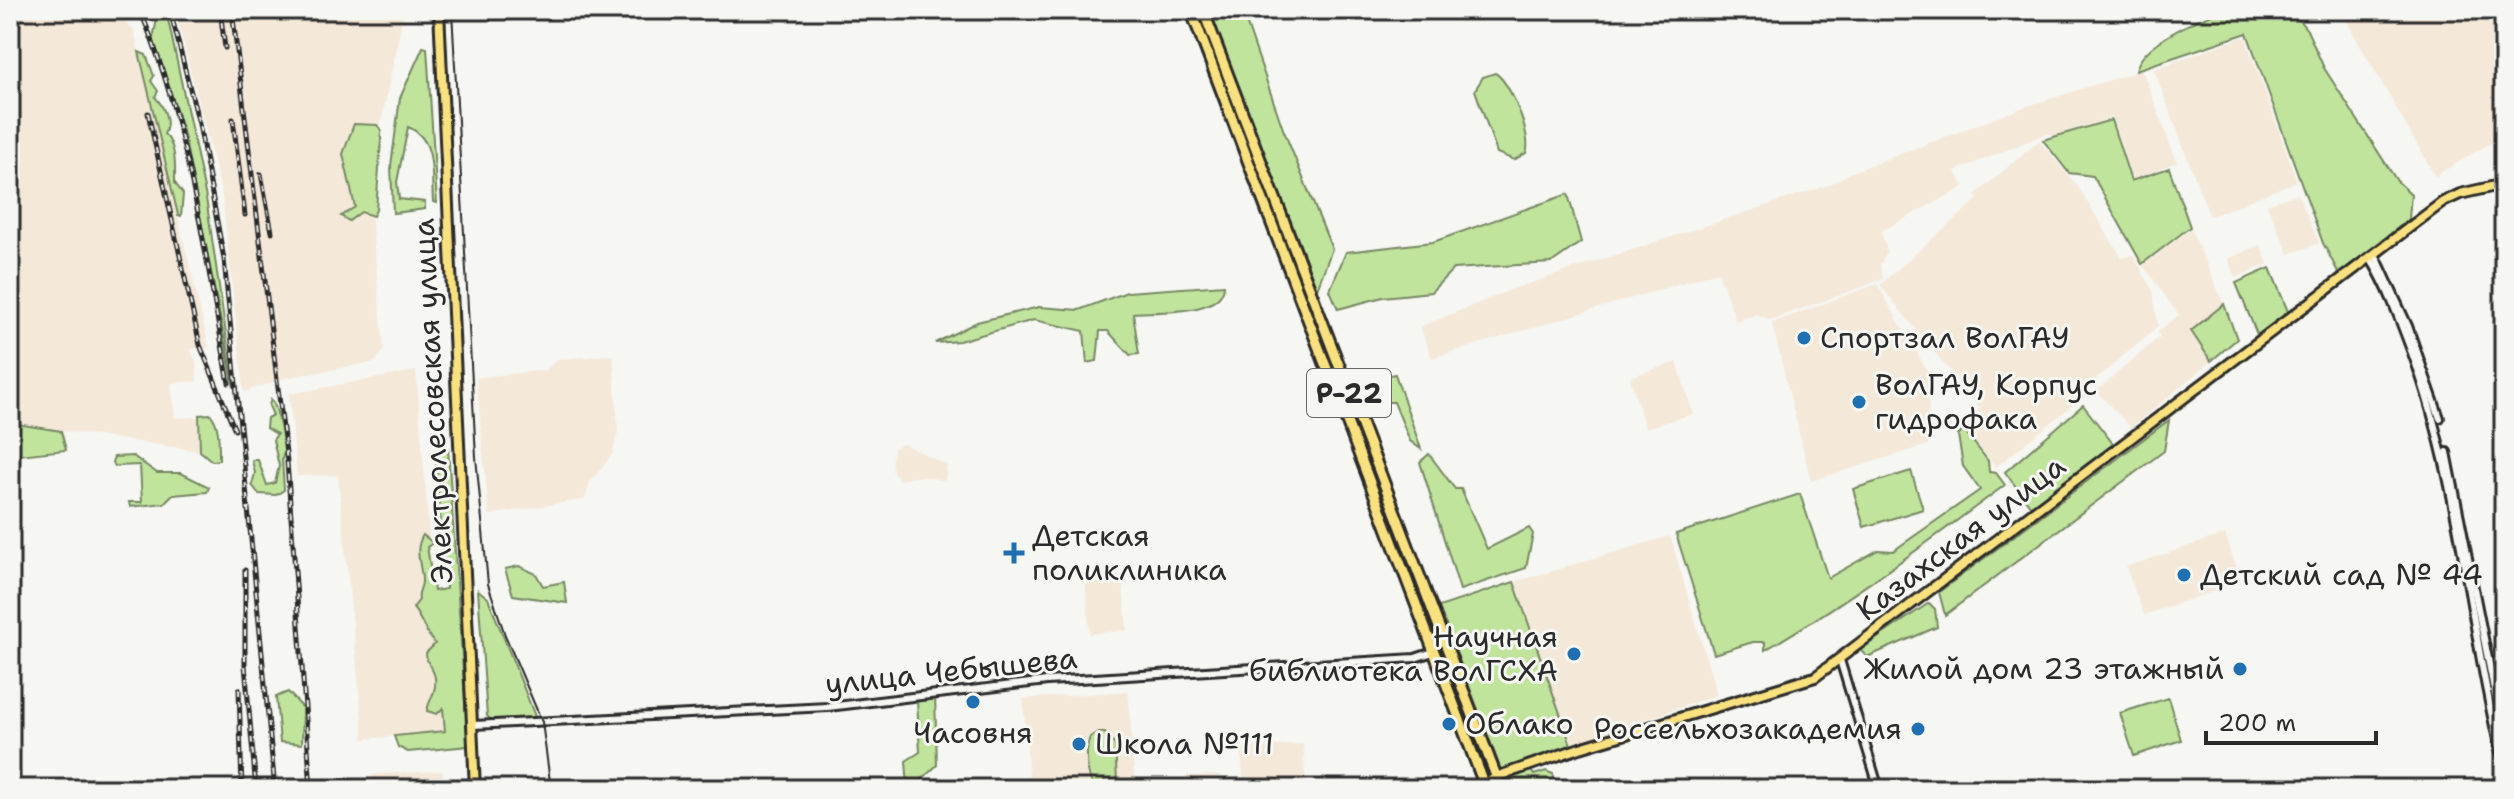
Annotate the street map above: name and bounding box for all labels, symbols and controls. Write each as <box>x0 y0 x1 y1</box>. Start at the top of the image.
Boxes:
street label: Электролесовская улица <box>402 217 463 585</box>
place label: Спортзал ВолГАУ <box>1820 317 2070 358</box>
marker: Спортзал ВолГАУ <box>1795 329 1813 347</box>
place label: ВолГАУ, Корпус гидрофака <box>1875 364 2097 439</box>
road number: Р-22 <box>1307 369 1391 417</box>
marker: ВолГАУ, Корпус гидрофака <box>1850 393 1868 411</box>
street label: Казахская улица <box>1848 445 2074 630</box>
place label: Детская поликлиника <box>1032 515 1227 590</box>
marker: Детская поликлиника <box>1003 542 1025 564</box>
place label: Детский сад № 44 <box>2200 554 2483 595</box>
marker: Детский сад № 44 <box>2175 566 2193 584</box>
place label: Научная библиотека ВолГСХА <box>1249 616 1558 691</box>
street label: улица Чебышева <box>823 637 1079 704</box>
marker: Научная библиотека ВолГСХА <box>1565 645 1583 663</box>
place label: Жилой дом 23 этажный <box>1863 648 2224 689</box>
marker: Жилой дом 23 этажный <box>2231 660 2249 678</box>
marker: Часовня <box>964 693 982 711</box>
scale bar <box>2206 695 2376 745</box>
place label: Облако <box>1465 703 1574 744</box>
text: 200 m <box>2218 707 2296 739</box>
place label: Россельхозакадемия <box>1594 708 1902 749</box>
place label: Часовня <box>913 712 1033 753</box>
marker: Облако <box>1440 715 1458 733</box>
marker: Россельхозакадемия <box>1909 720 1927 738</box>
place label: Школа №111 <box>1095 723 1274 764</box>
marker: Школа №111 <box>1070 735 1088 753</box>

